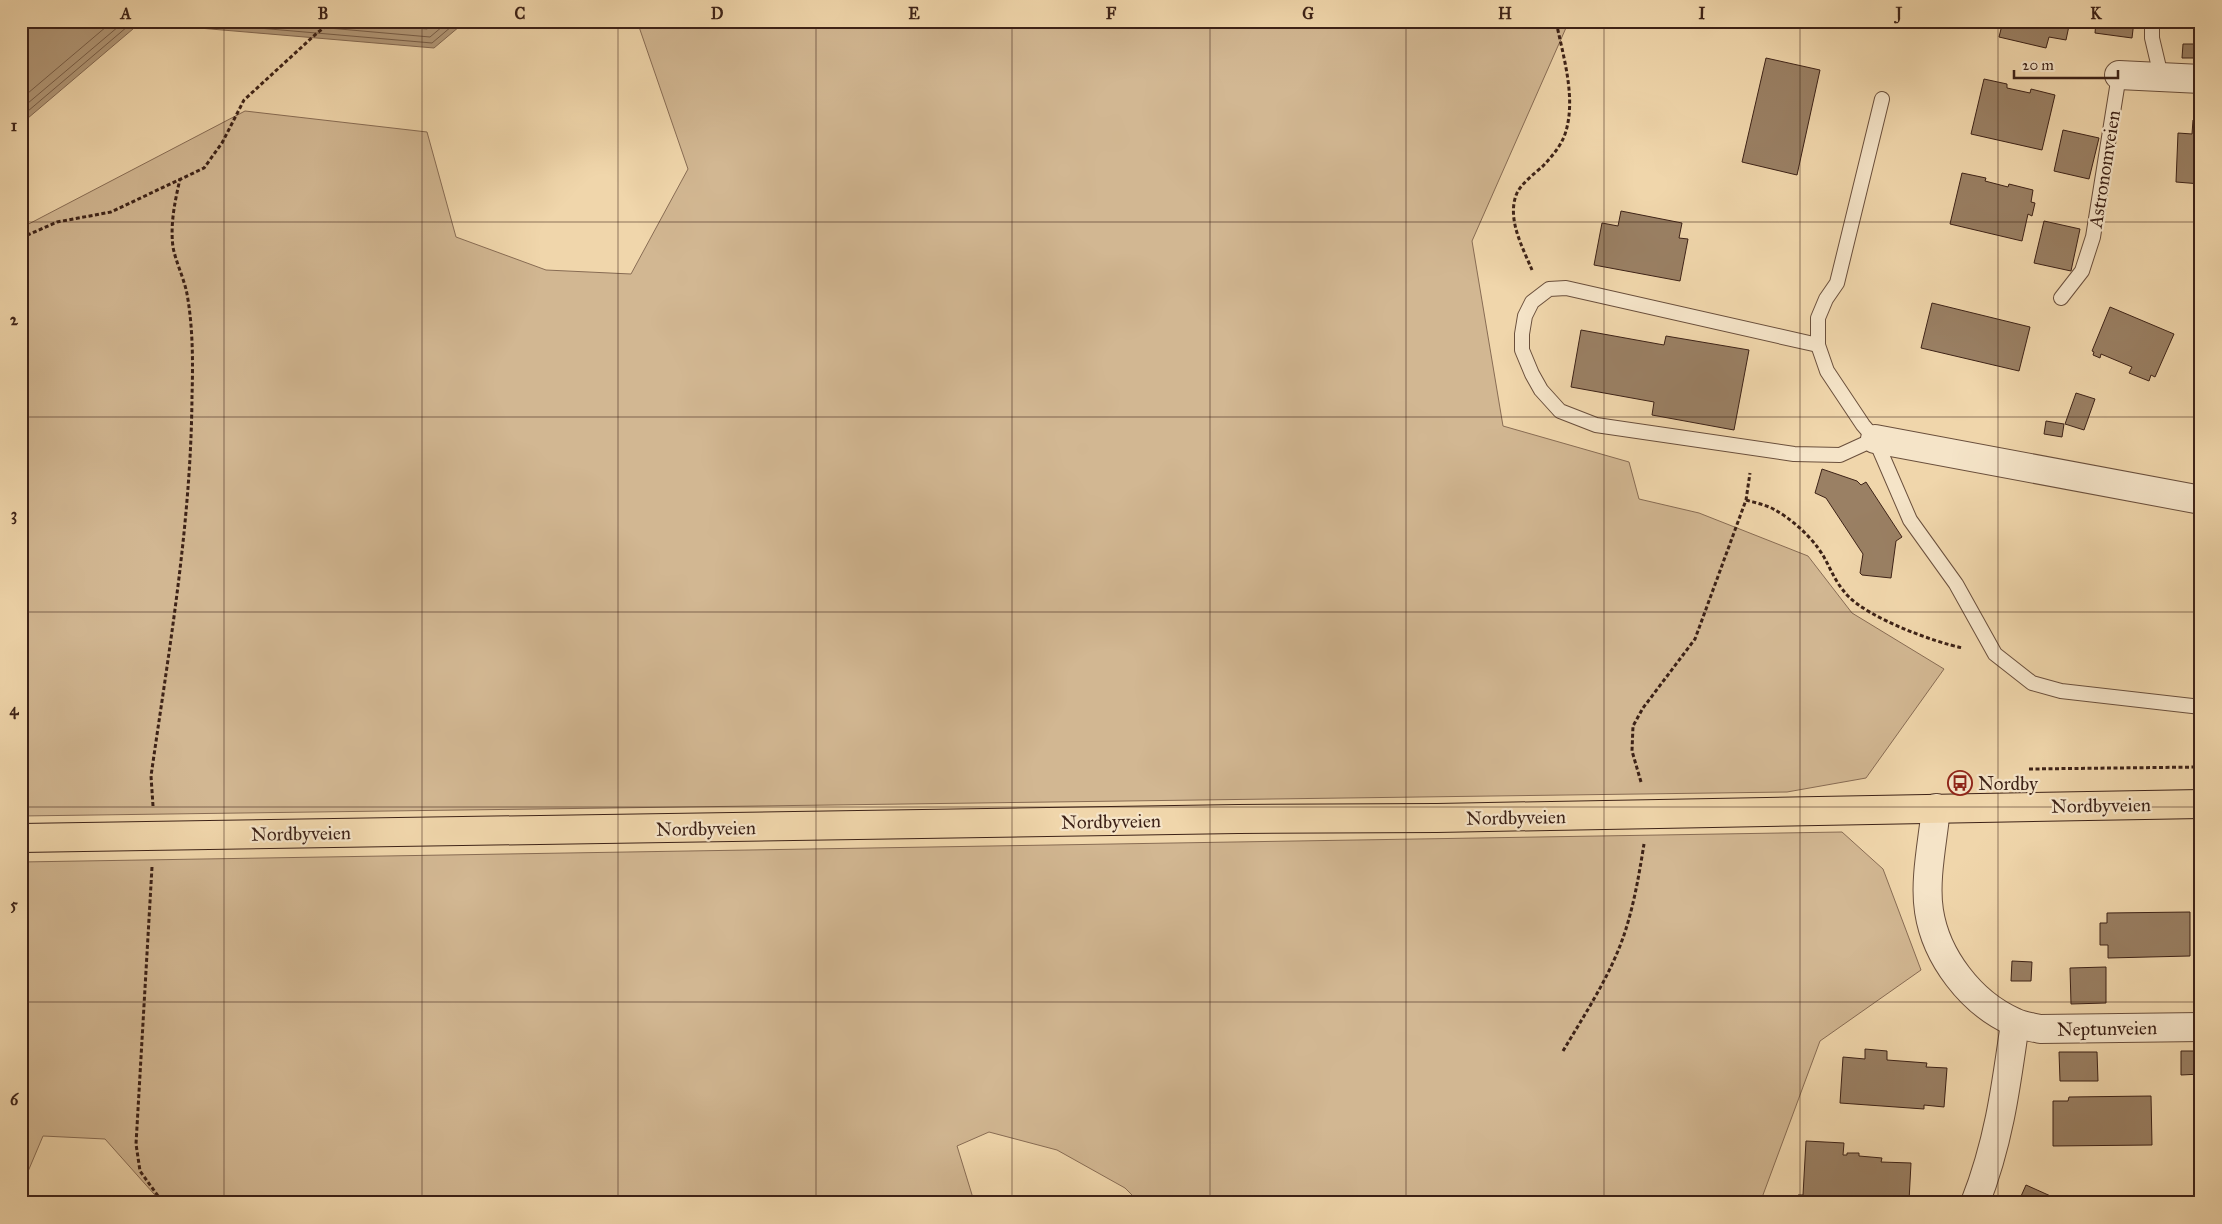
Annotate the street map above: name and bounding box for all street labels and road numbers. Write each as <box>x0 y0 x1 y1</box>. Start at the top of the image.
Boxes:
street label: Astronomveien <box>2084 109 2125 231</box>
street label: Nordbyveien <box>2051 793 2151 818</box>
street label: Nordbyveien <box>1466 805 1566 830</box>
street label: Nordbyveien <box>1061 809 1161 834</box>
street label: Nordbyveien <box>656 816 756 841</box>
street label: Nordbyveien <box>251 821 351 846</box>
street label: Neptunveien <box>2057 1016 2157 1041</box>

